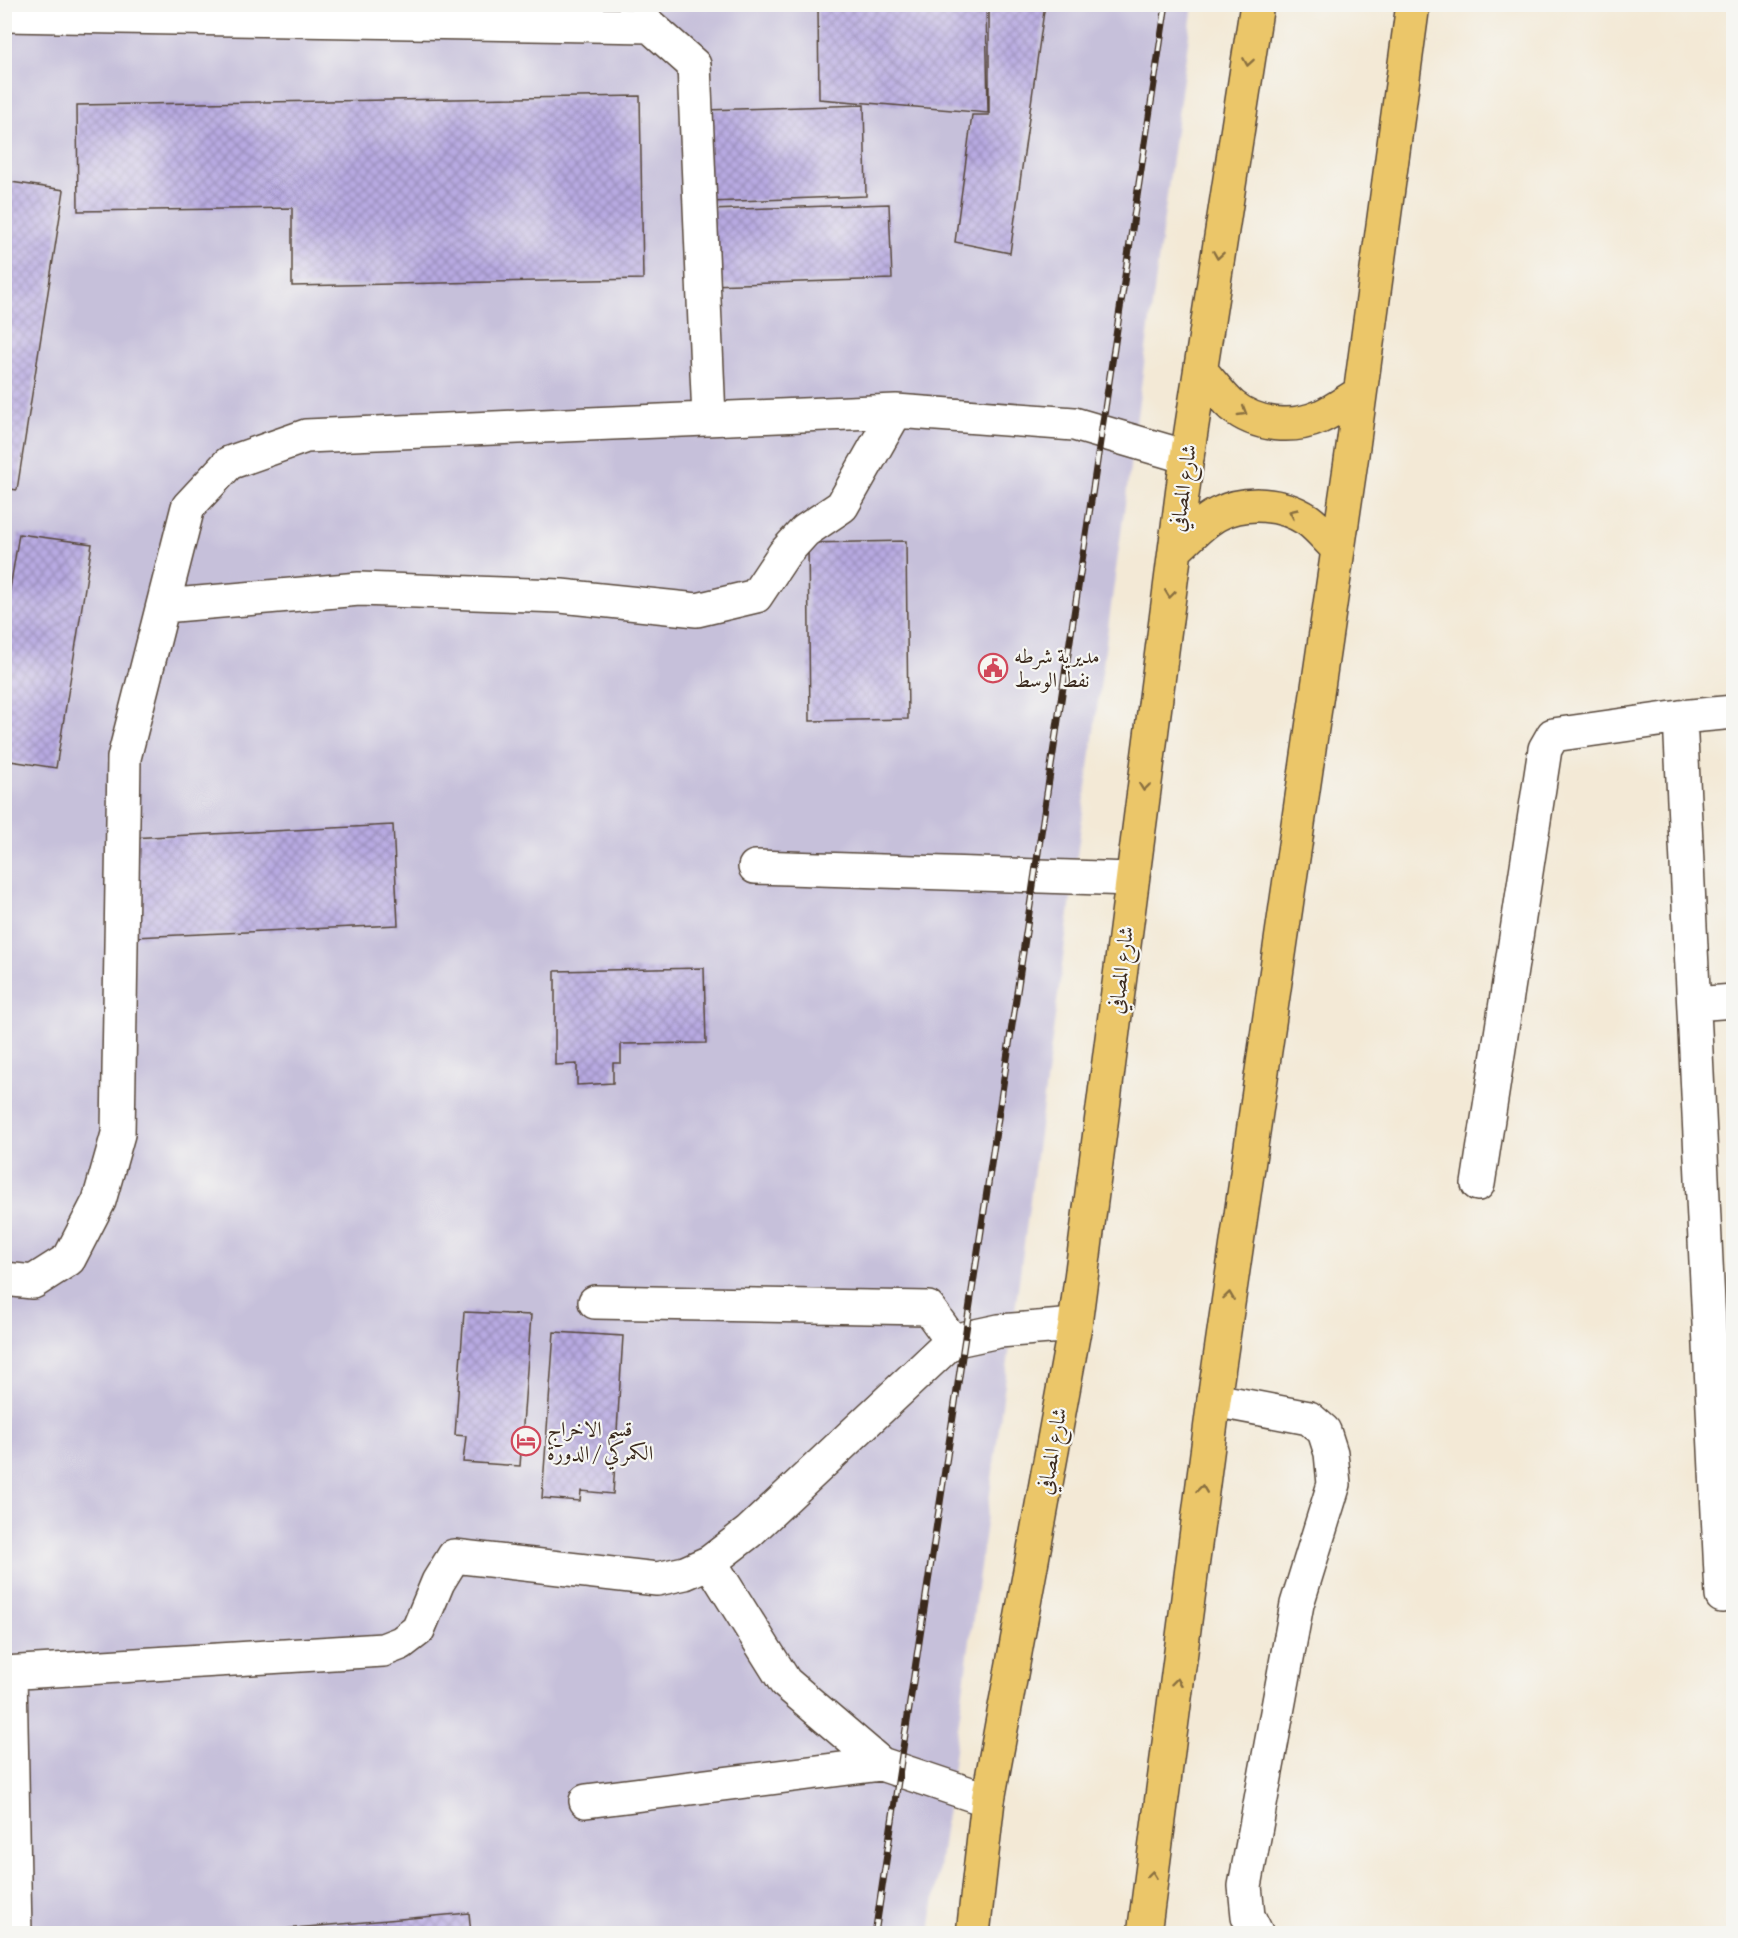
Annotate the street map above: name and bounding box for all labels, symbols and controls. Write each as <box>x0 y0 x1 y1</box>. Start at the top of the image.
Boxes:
one-way arrow <box>1242 58 1254 67</box>
one-way arrow <box>1213 250 1225 260</box>
one-way arrow <box>1237 404 1247 416</box>
street label: شارع المصافي <box>1164 443 1207 534</box>
one-way arrow <box>1288 509 1299 521</box>
one-way arrow <box>1164 589 1176 598</box>
place label: مديرية شرطه نفط الوسط <box>1014 643 1100 693</box>
public building icon: مديرية شرطه نفط الوسط <box>977 652 1009 684</box>
one-way arrow <box>1139 782 1151 792</box>
street label: شارع المصافي <box>1103 925 1144 1016</box>
one-way arrow <box>1222 1291 1234 1300</box>
street label: شارع المصافي <box>1032 1405 1077 1497</box>
place label: قسم الاخراج الكمركي / الدورة <box>547 1416 653 1470</box>
hotel icon: قسم الاخراج الكمركي / الدورة <box>510 1425 542 1457</box>
one-way arrow <box>1195 1484 1208 1493</box>
one-way arrow <box>1170 1678 1182 1687</box>
one-way arrow <box>1145 1871 1157 1880</box>

